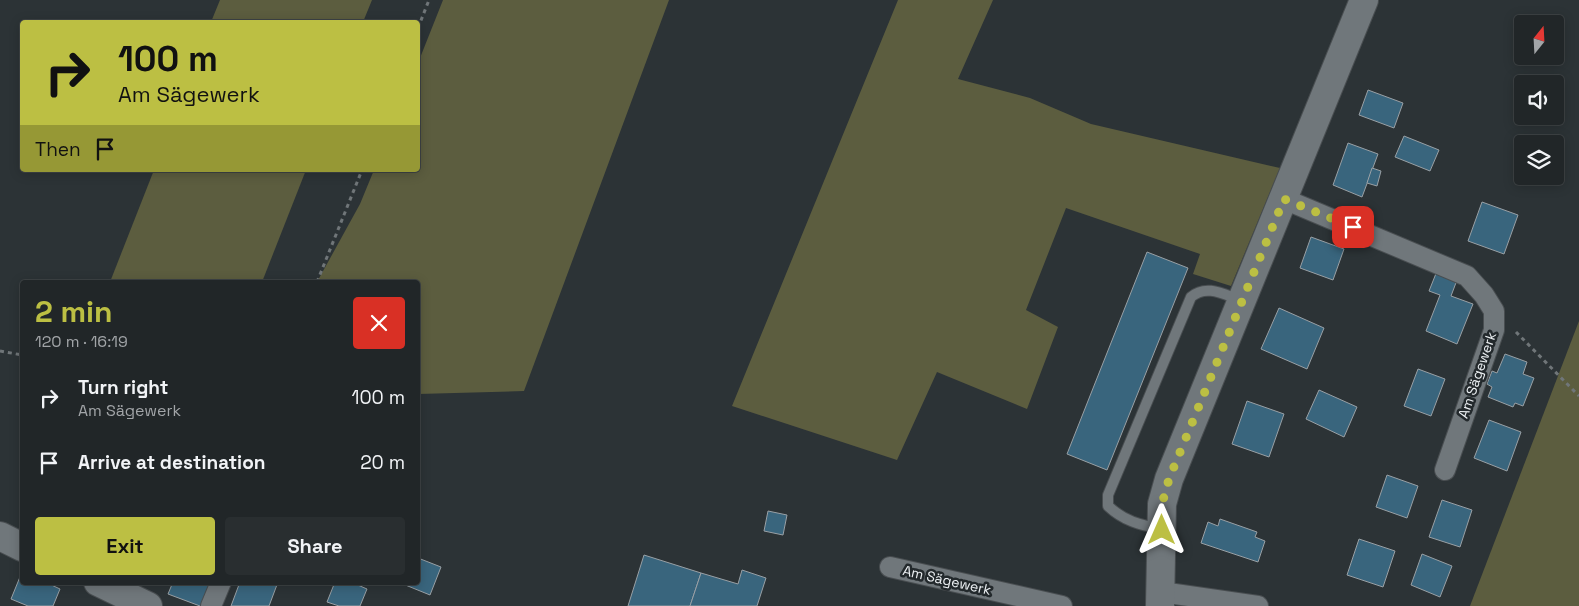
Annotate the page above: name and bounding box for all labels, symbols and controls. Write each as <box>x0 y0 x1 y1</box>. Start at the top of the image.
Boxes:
north arrow <box>1514 15 1564 65</box>
map controls <box>1514 15 1564 185</box>
text: 100 m <box>118 37 218 81</box>
icon: right <box>35 40 100 105</box>
button: sound <box>1514 75 1564 125</box>
text: Am Sägewerk <box>118 80 260 108</box>
icon: arrive <box>91 135 119 163</box>
button: layers <box>1514 135 1564 185</box>
text: Then <box>35 137 81 162</box>
pin <box>1332 206 1374 248</box>
icon: arrive <box>1339 213 1367 241</box>
text: 2 min <box>35 292 113 331</box>
button: close <box>353 297 405 349</box>
street label: Am Sägewerk <box>1454 329 1500 421</box>
text: 120 m · 16:19 <box>35 331 128 352</box>
text: Turn right <box>78 375 168 400</box>
icon: right <box>35 384 63 412</box>
text: 100 m <box>351 385 405 410</box>
text: Am Sägewerk <box>78 400 181 421</box>
icon: arrive <box>35 449 63 477</box>
text: Arrive at destination <box>78 450 266 475</box>
text: 20 m <box>360 450 405 475</box>
position arrow <box>1135 503 1187 555</box>
button: Exit <box>35 517 215 575</box>
button: Share <box>225 517 405 575</box>
street label: Am Sägewerk <box>901 561 993 599</box>

